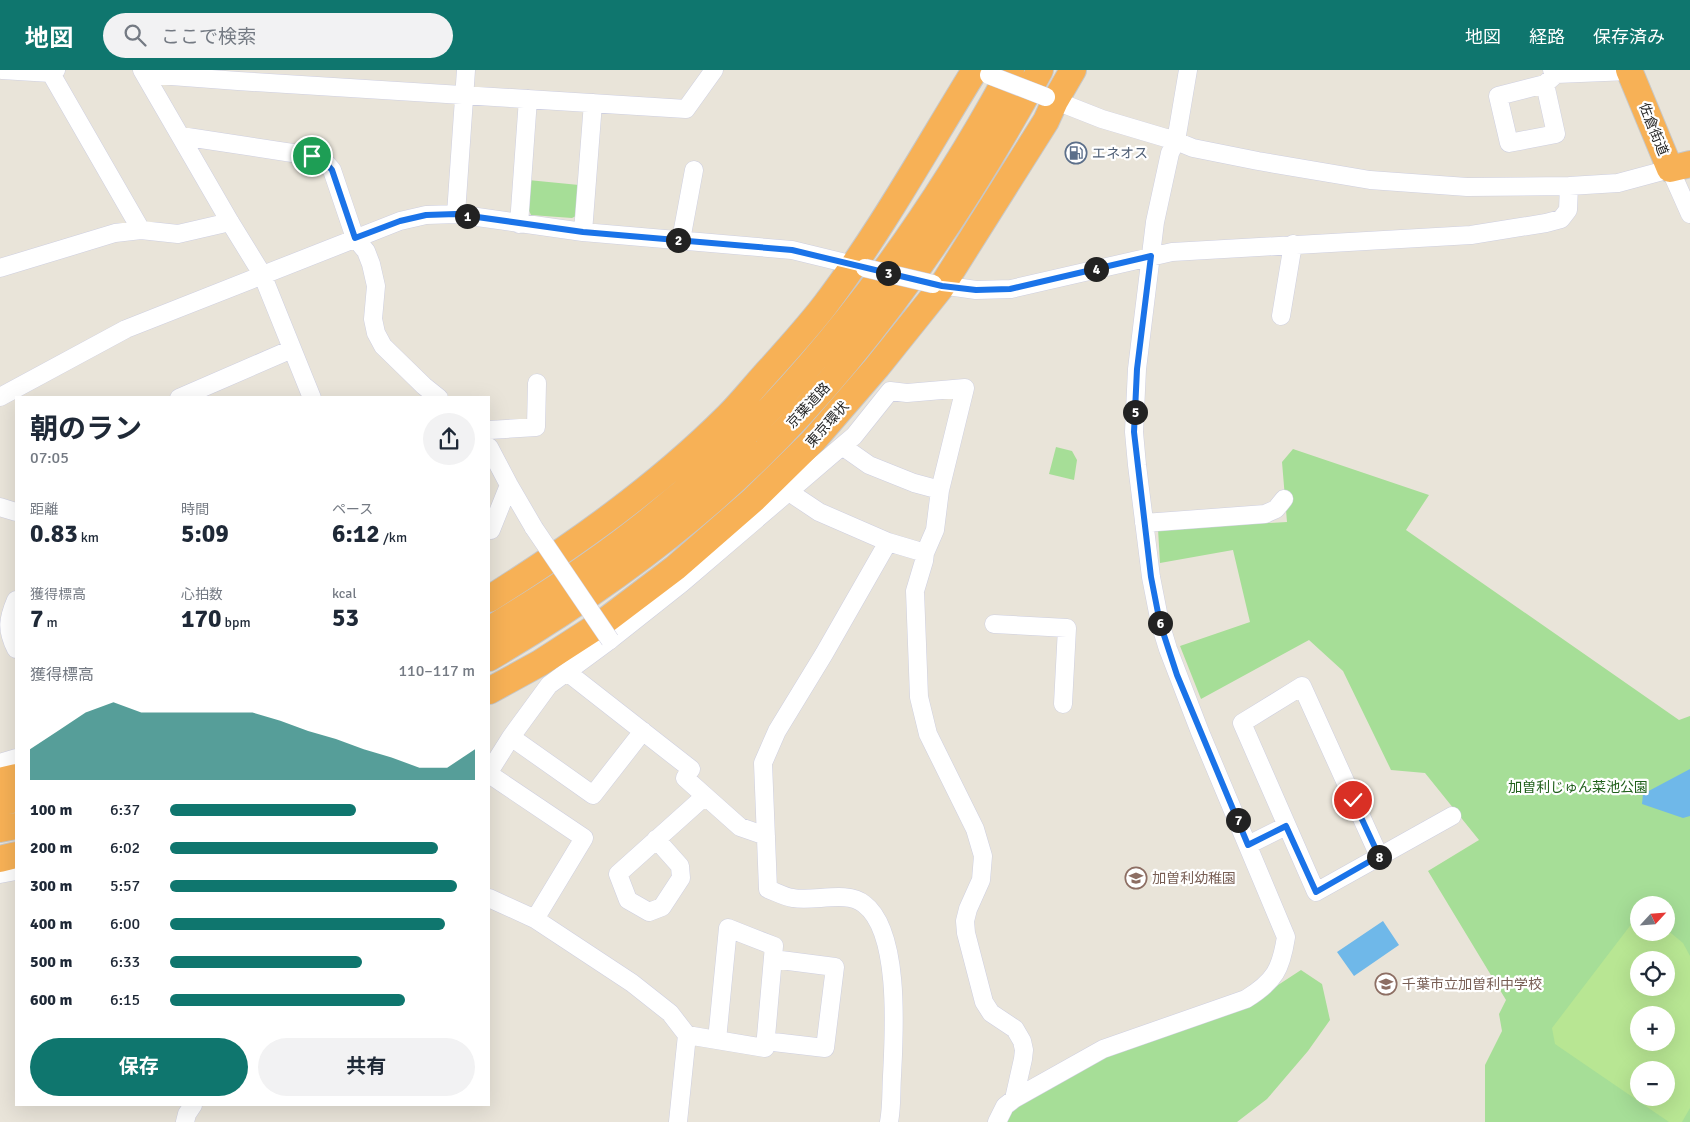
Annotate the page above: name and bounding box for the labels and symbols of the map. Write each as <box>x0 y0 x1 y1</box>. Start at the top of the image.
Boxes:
street label: 佐倉街道 <box>1635 100 1672 158</box>
pin <box>291 135 333 177</box>
fuel station icon: エネオス <box>1064 141 1088 165</box>
place label: エネオス <box>1092 145 1148 162</box>
pin: 1 <box>454 204 480 228</box>
pin: 2 <box>666 228 690 252</box>
pin: 4 <box>1084 256 1108 282</box>
pin: 3 <box>876 260 900 286</box>
street label: 京葉道路 <box>783 379 834 432</box>
street label: 東京環状 <box>802 398 852 451</box>
pin: 5 <box>1122 400 1148 424</box>
pin: 6 <box>1148 610 1172 636</box>
pin <box>1332 779 1374 821</box>
park label: 加曽利じゅん菜池公園 <box>1508 779 1648 796</box>
pin: 7 <box>1226 808 1250 832</box>
pin: 8 <box>1366 844 1392 870</box>
school or university icon: 加曽利幼稚園 <box>1124 866 1148 890</box>
place label: 加曽利幼稚園 <box>1152 870 1236 887</box>
north arrow <box>1630 896 1675 941</box>
school or university icon: 千葉市立加曽利中学校 <box>1374 972 1398 996</box>
place label: 千葉市立加曽利中学校 <box>1402 976 1542 993</box>

